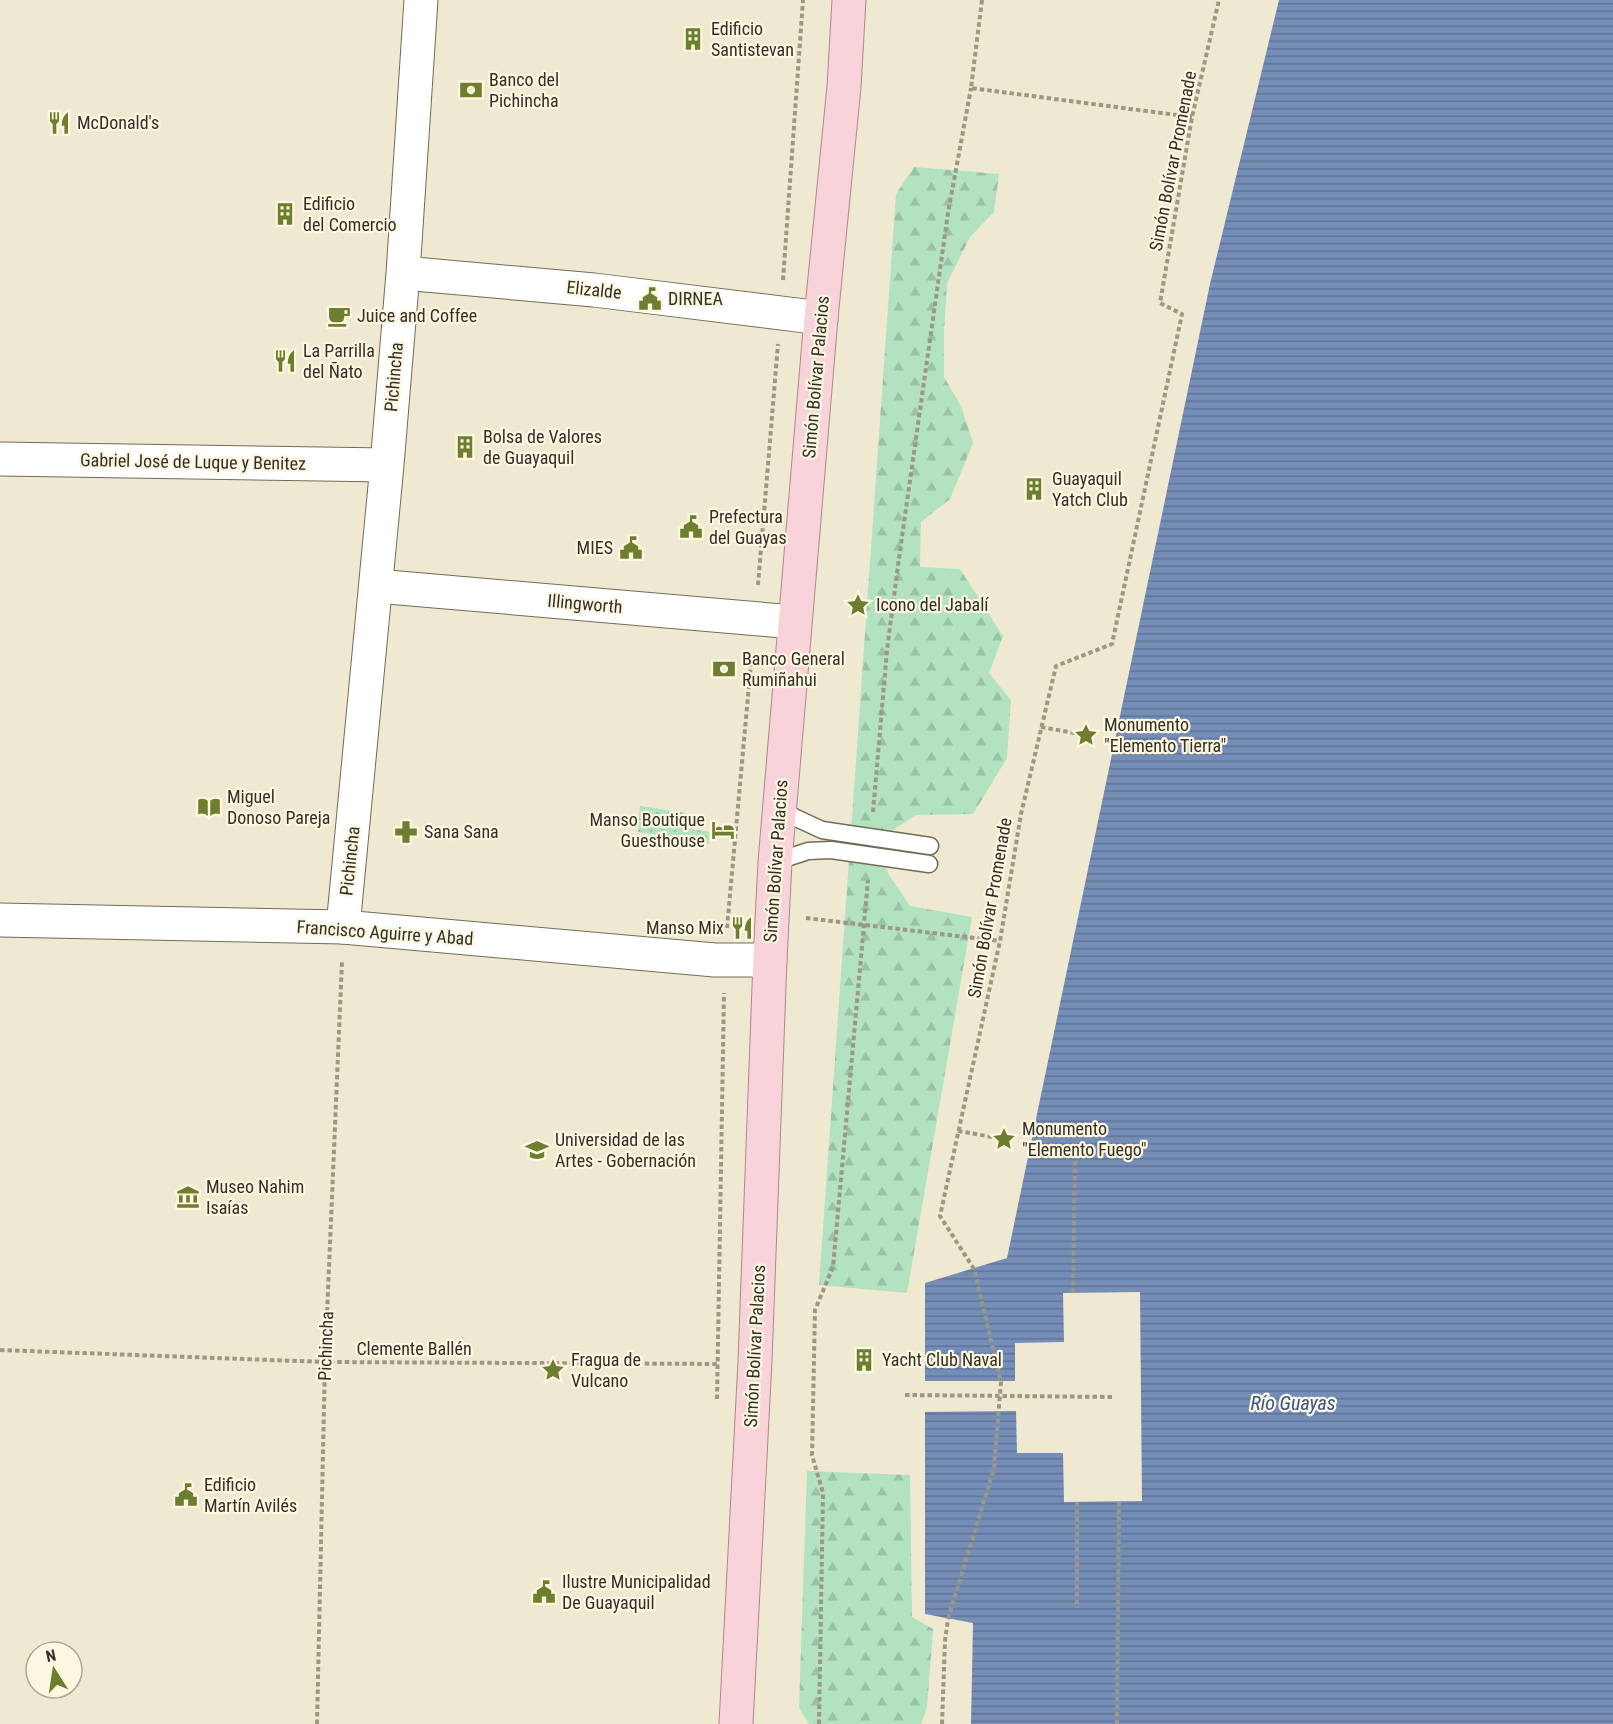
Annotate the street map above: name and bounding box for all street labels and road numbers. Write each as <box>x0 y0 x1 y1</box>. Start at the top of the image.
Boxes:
street label: Simón Bolívar Promenade <box>1145 69 1200 253</box>
street label: Elizalde <box>565 276 623 303</box>
street label: Simón Bolívar Palacios <box>798 295 833 459</box>
street label: Pichincha <box>380 341 407 413</box>
street label: Gabriel José de Luque y Benitez <box>80 449 306 474</box>
street label: Illingworth <box>547 590 623 617</box>
street label: Simón Bolívar Palacios <box>759 779 792 943</box>
street label: Simón Bolívar Promenade <box>963 816 1016 1000</box>
street label: Pichincha <box>335 825 364 897</box>
street label: Francisco Aguirre y Abad <box>296 916 474 949</box>
street label: Simón Bolívar Palacios <box>740 1264 769 1428</box>
street label: Pichincha <box>314 1311 337 1381</box>
street label: Clemente Ballén <box>356 1338 472 1359</box>

